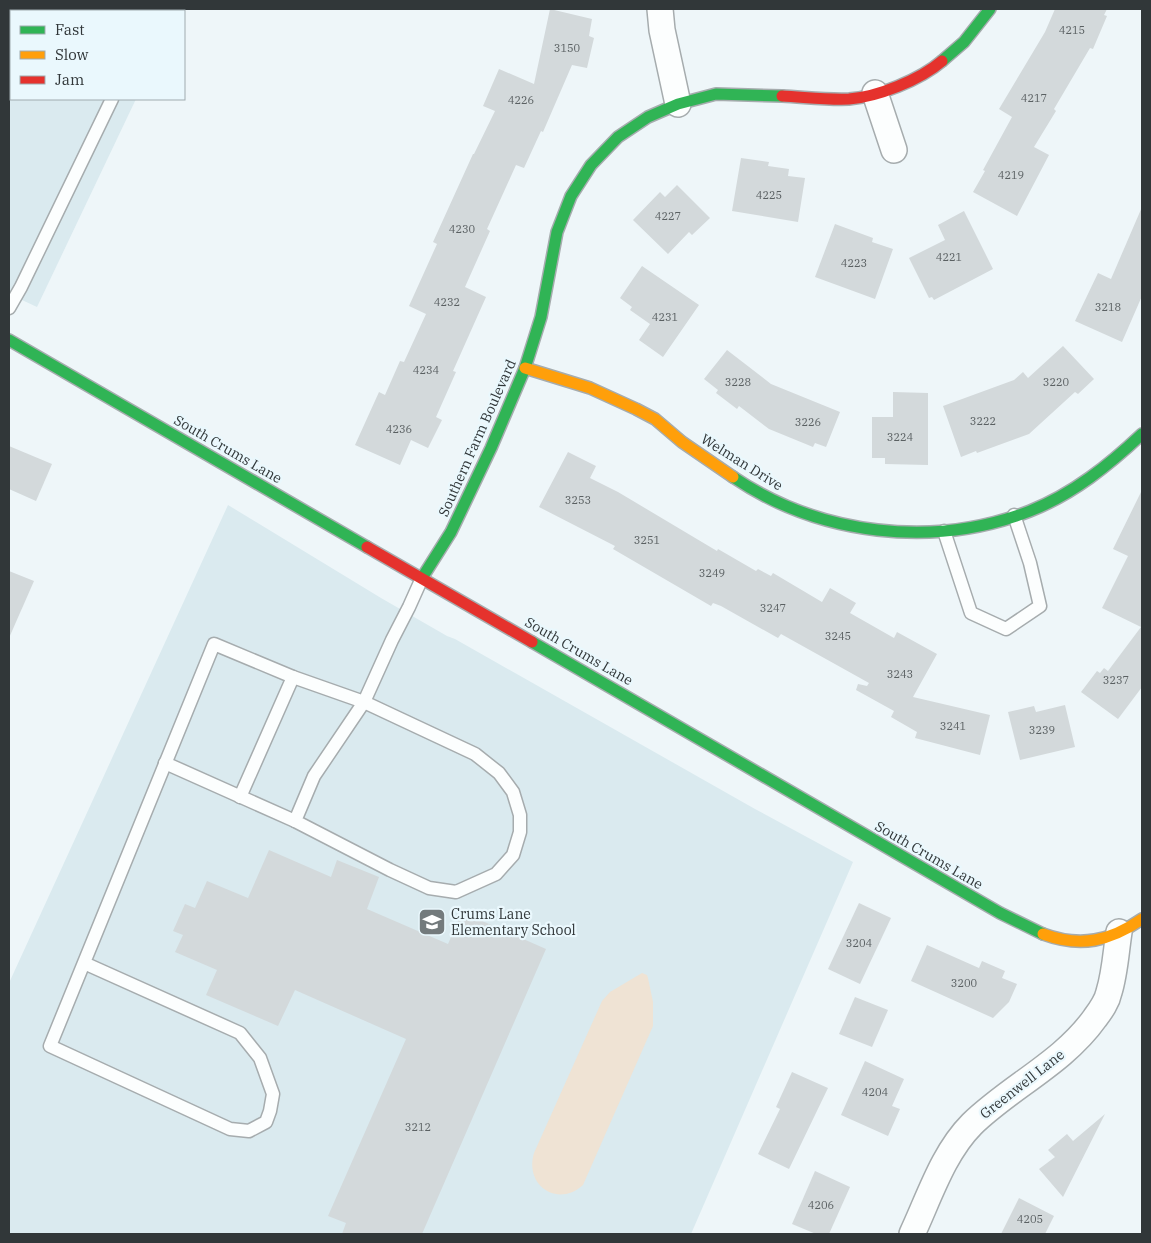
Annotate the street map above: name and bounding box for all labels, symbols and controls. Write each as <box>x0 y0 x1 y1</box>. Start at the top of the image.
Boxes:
legend <box>10 10 185 100</box>
text: Fast <box>55 20 85 39</box>
house number: 4215 <box>1059 23 1085 37</box>
house number: 3150 <box>554 41 581 55</box>
text: Slow <box>55 45 89 64</box>
text: Jam <box>55 70 84 89</box>
house number: 4217 <box>1021 91 1047 105</box>
house number: 4226 <box>508 93 534 107</box>
house number: 4219 <box>998 168 1024 182</box>
house number: 4225 <box>756 188 782 202</box>
house number: 4227 <box>655 209 681 223</box>
house number: 4230 <box>449 222 476 236</box>
house number: 4221 <box>936 250 962 264</box>
house number: 4223 <box>841 256 867 270</box>
house number: 4232 <box>434 295 460 309</box>
house number: 3218 <box>1095 300 1121 314</box>
house number: 4231 <box>652 310 678 324</box>
street label: Southern Farm Boulevard <box>434 356 520 519</box>
house number: 4234 <box>413 363 440 377</box>
house number: 3228 <box>725 375 751 389</box>
house number: 3220 <box>1043 375 1070 389</box>
street label: South Crums Lane <box>171 411 285 487</box>
house number: 3222 <box>970 414 996 428</box>
house number: 3226 <box>795 415 821 429</box>
house number: 4236 <box>386 422 412 436</box>
street label: Welman Drive <box>698 430 786 494</box>
house number: 3224 <box>887 430 914 444</box>
house number: 3253 <box>565 493 591 507</box>
house number: 3251 <box>634 533 660 547</box>
house number: 3249 <box>699 566 725 580</box>
house number: 3247 <box>760 601 786 615</box>
street label: South Crums Lane <box>522 613 636 689</box>
house number: 3245 <box>825 629 851 643</box>
house number: 3243 <box>887 667 913 681</box>
house number: 3237 <box>1103 673 1129 687</box>
house number: 3241 <box>940 719 966 733</box>
house number: 3239 <box>1029 723 1055 737</box>
street label: South Crums Lane <box>872 817 986 893</box>
place label: Crums Lane Elementary School <box>451 905 576 939</box>
school or university icon: Crums Lane Elementary School <box>417 907 447 937</box>
house number: 3204 <box>846 936 873 950</box>
house number: 3200 <box>951 976 978 990</box>
street label: Greenwell Lane <box>976 1045 1068 1123</box>
house number: 4204 <box>862 1085 889 1099</box>
house number: 3212 <box>405 1120 431 1134</box>
house number: 4206 <box>808 1198 834 1212</box>
house number: 4205 <box>1017 1212 1043 1226</box>

